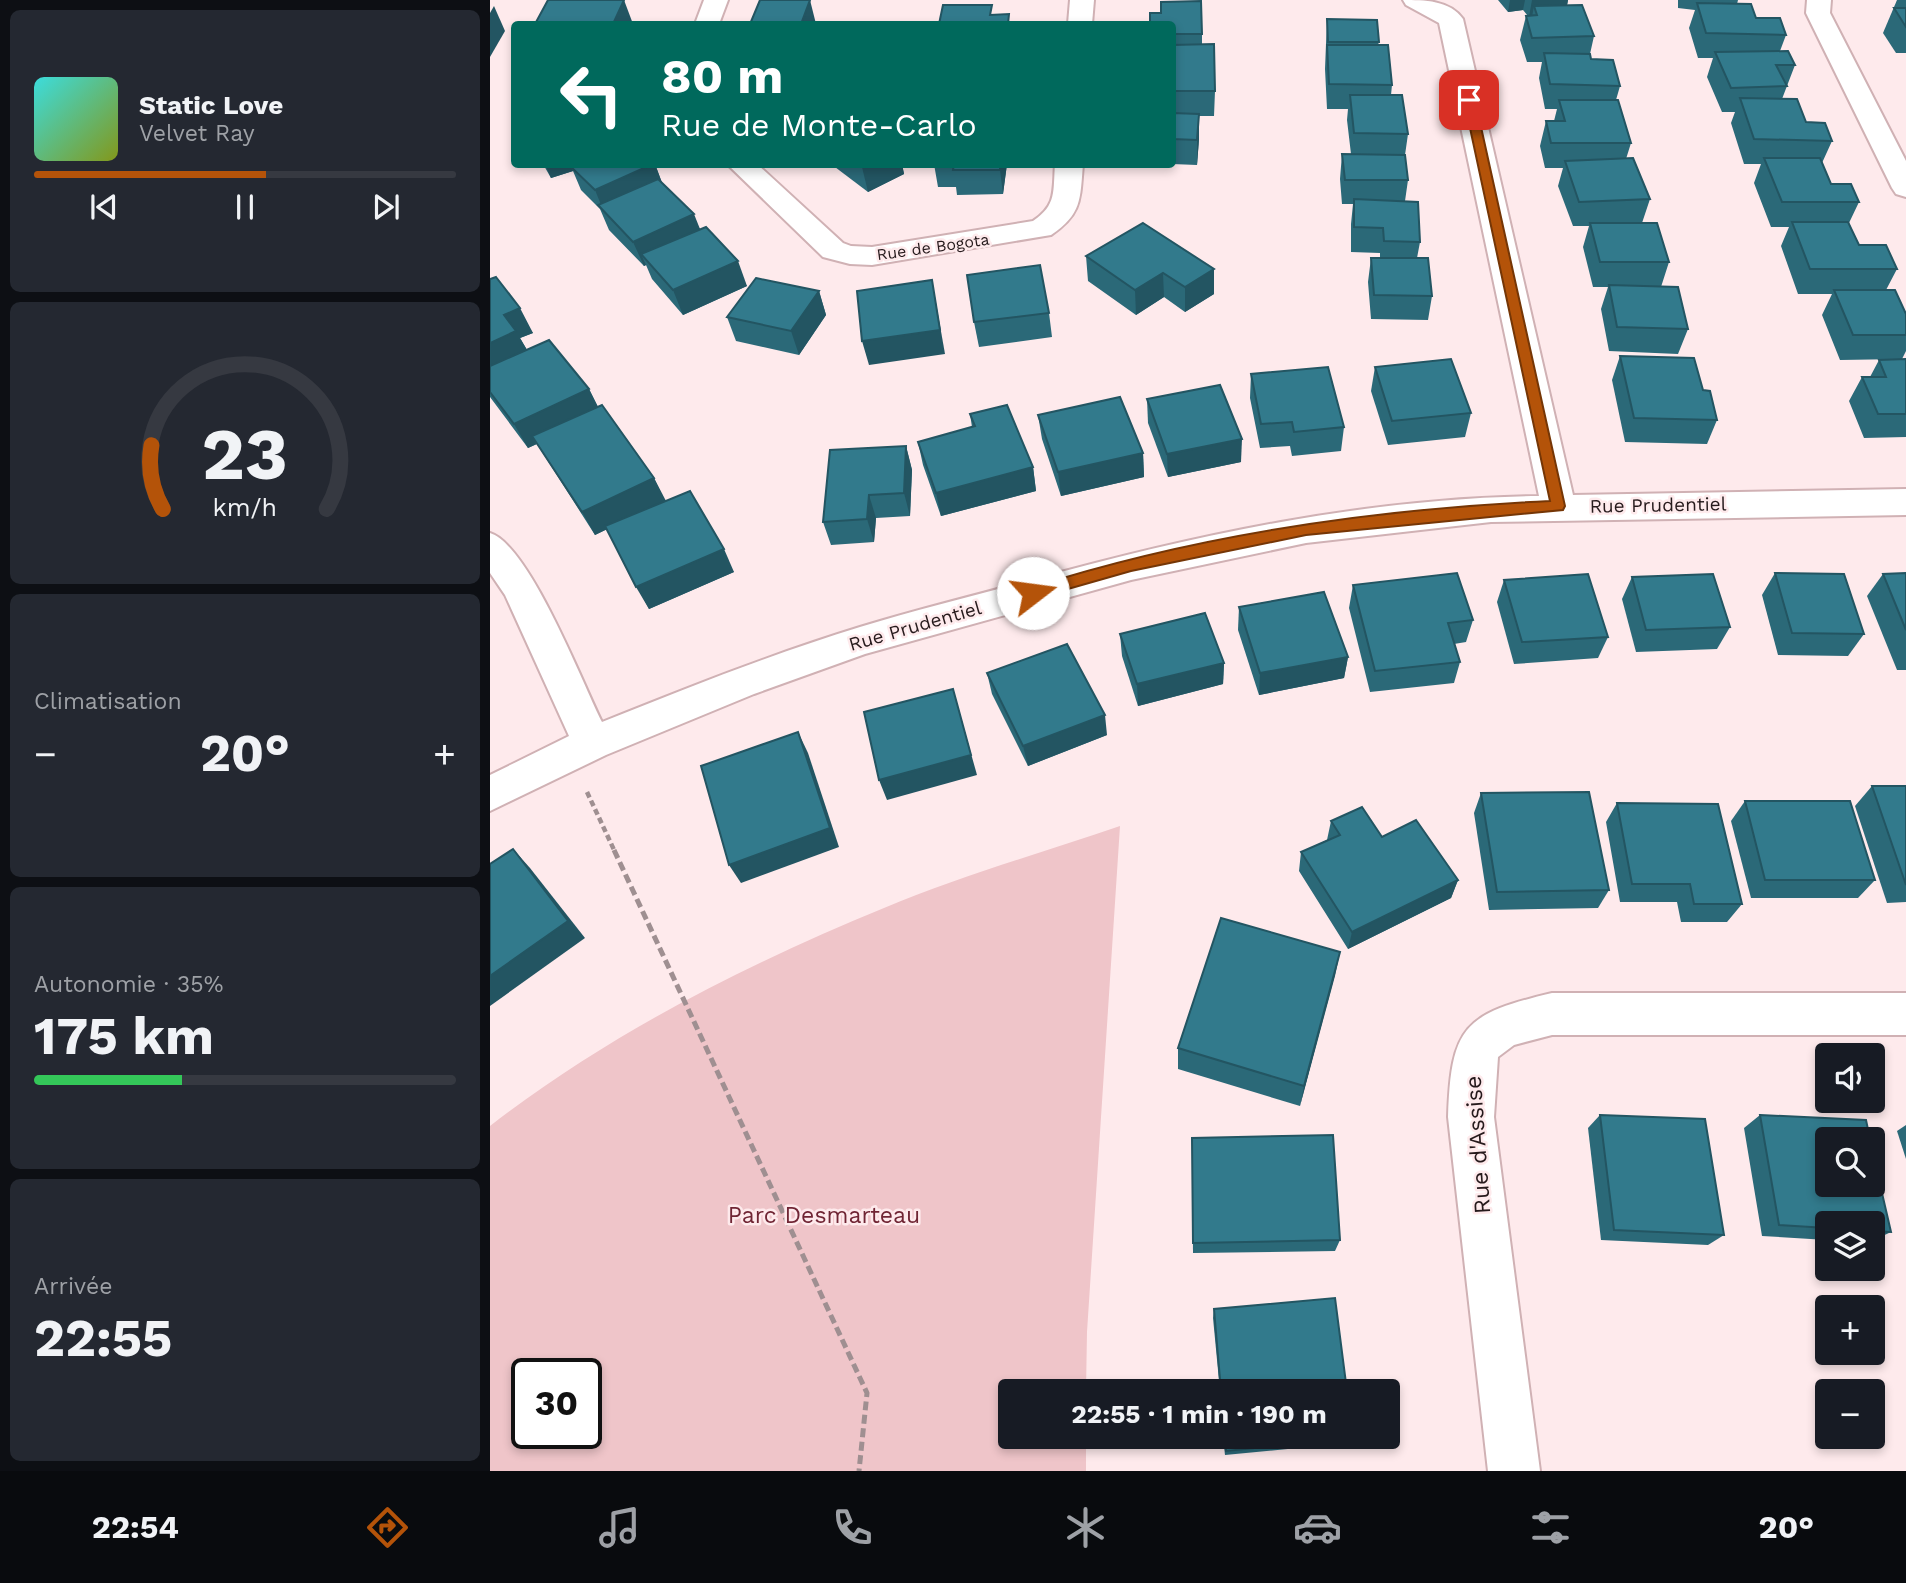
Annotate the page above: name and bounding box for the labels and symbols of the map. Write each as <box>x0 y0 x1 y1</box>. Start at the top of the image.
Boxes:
pin <box>1439 70 1499 130</box>
street label: Rue de Bogota <box>875 230 991 264</box>
street label: Rue Prudentiel <box>1589 492 1727 518</box>
position arrow <box>996 556 1070 630</box>
street label: Rue Prudentiel <box>846 596 984 656</box>
street label: Rue d'Assise <box>1460 1075 1496 1215</box>
park label: Parc Desmarteau <box>728 1202 920 1229</box>
speed limit sign: 30 <box>511 1358 602 1449</box>

